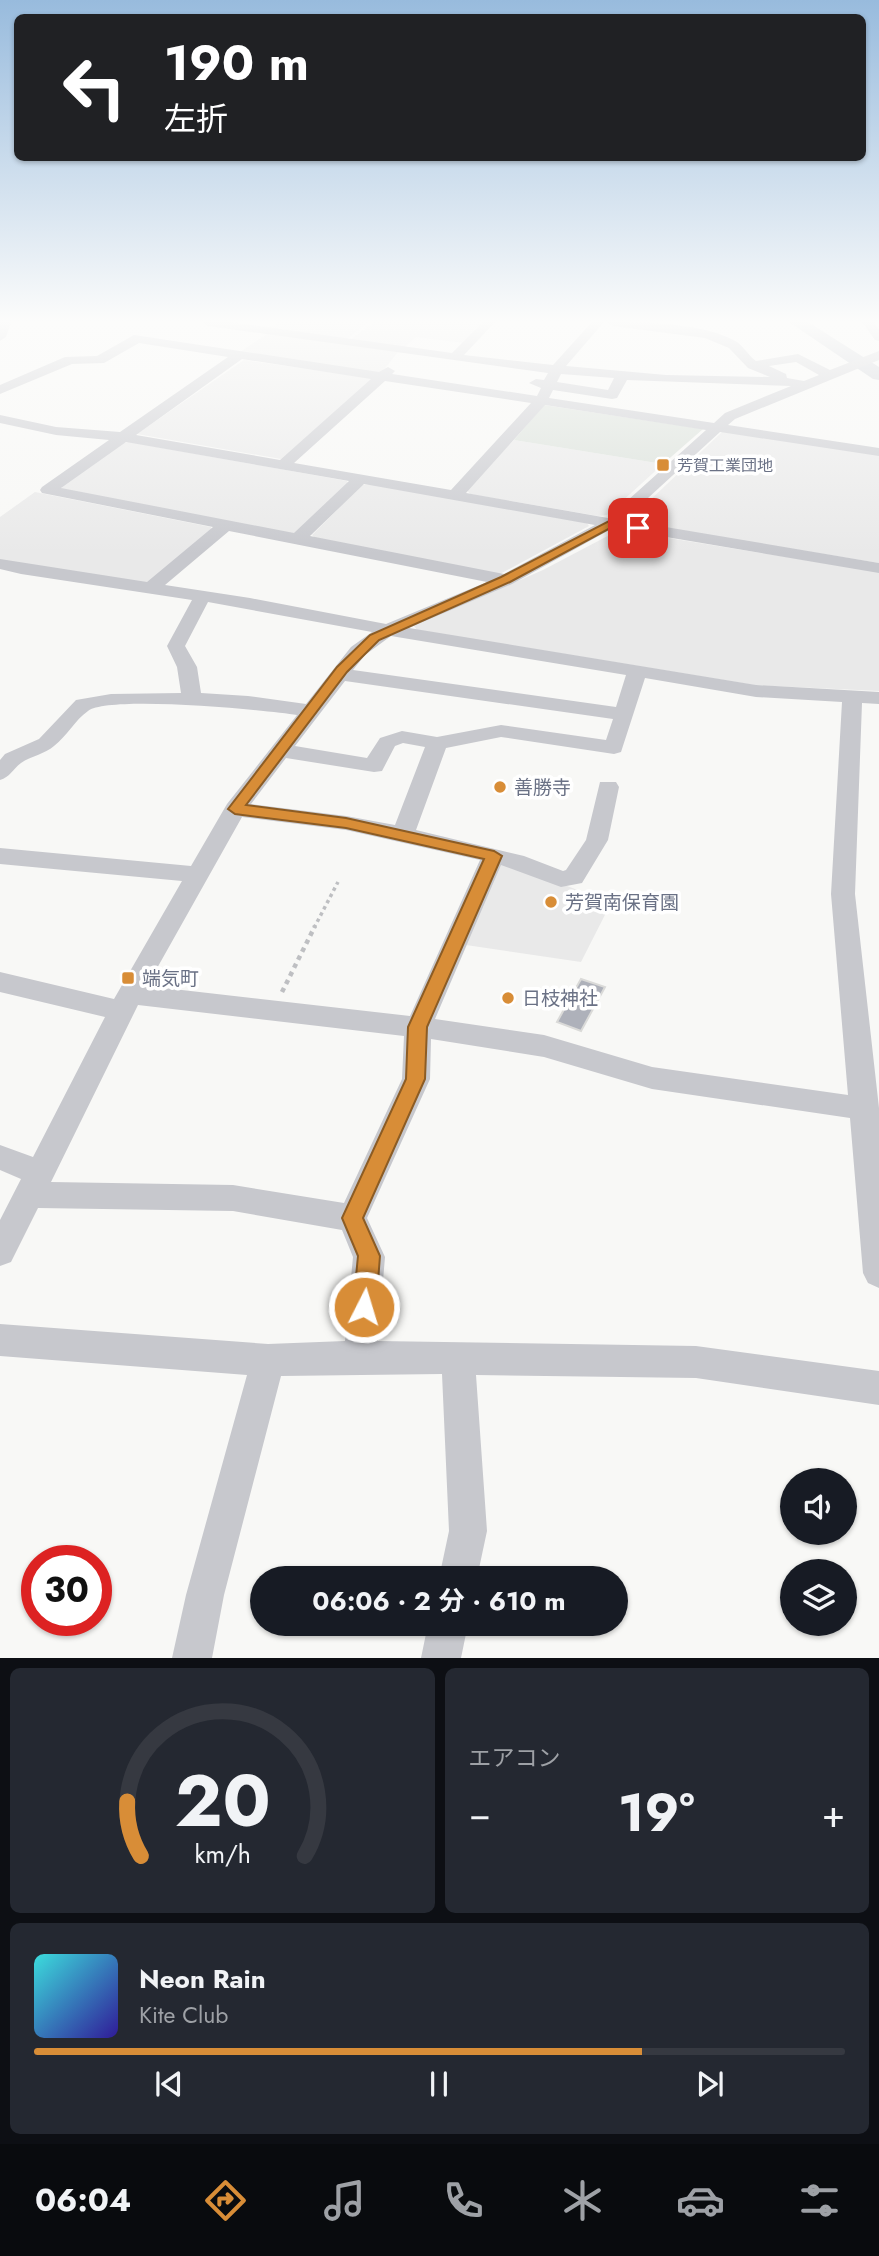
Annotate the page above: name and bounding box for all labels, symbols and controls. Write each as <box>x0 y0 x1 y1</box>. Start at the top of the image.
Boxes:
text: 190 m <box>164 28 309 98</box>
icon: left <box>49 42 140 133</box>
text: 左折 <box>164 96 228 142</box>
place label: 芳賀工業団地 <box>677 454 773 477</box>
marker: 芳賀工業団地 <box>655 457 671 473</box>
pin <box>608 498 668 558</box>
icon: arrive <box>619 509 657 547</box>
place label: 善勝寺 <box>514 774 571 801</box>
marker: 善勝寺 <box>492 779 508 795</box>
place label: 芳賀南保育園 <box>565 889 679 916</box>
marker: 芳賀南保育園 <box>543 894 559 910</box>
place label: 端気町 <box>142 965 199 992</box>
marker: 端気町 <box>120 970 136 986</box>
place label: 日枝神社 <box>522 985 598 1012</box>
marker: 日枝神社 <box>500 990 516 1006</box>
position arrow <box>327 1270 401 1344</box>
map controls <box>780 1468 857 1636</box>
button: sound <box>780 1468 857 1545</box>
speed limit sign: 30 <box>21 1545 112 1636</box>
button: layers <box>780 1559 857 1636</box>
text: 06:06 · 2 分 · 610 m <box>312 1582 566 1620</box>
text: エアコン <box>469 1741 561 1775</box>
text: 20 <box>174 1749 270 1854</box>
text: 19° <box>618 1775 695 1851</box>
text: − <box>469 1786 491 1841</box>
text: + <box>822 1786 845 1841</box>
text: km/h <box>194 1836 251 1872</box>
text: Neon Rain <box>139 1960 266 1998</box>
text: Kite Club <box>139 1998 228 2032</box>
icon: previous <box>150 2065 188 2103</box>
icon: pause <box>420 2065 458 2103</box>
icon: next <box>691 2065 729 2103</box>
icon: directions <box>201 2176 250 2225</box>
icon: music <box>320 2176 369 2225</box>
icon: phone <box>439 2176 488 2225</box>
icon: climate <box>558 2176 607 2225</box>
icon: car <box>676 2176 725 2225</box>
icon: filters <box>795 2176 844 2225</box>
text: 06:04 <box>35 2177 131 2223</box>

